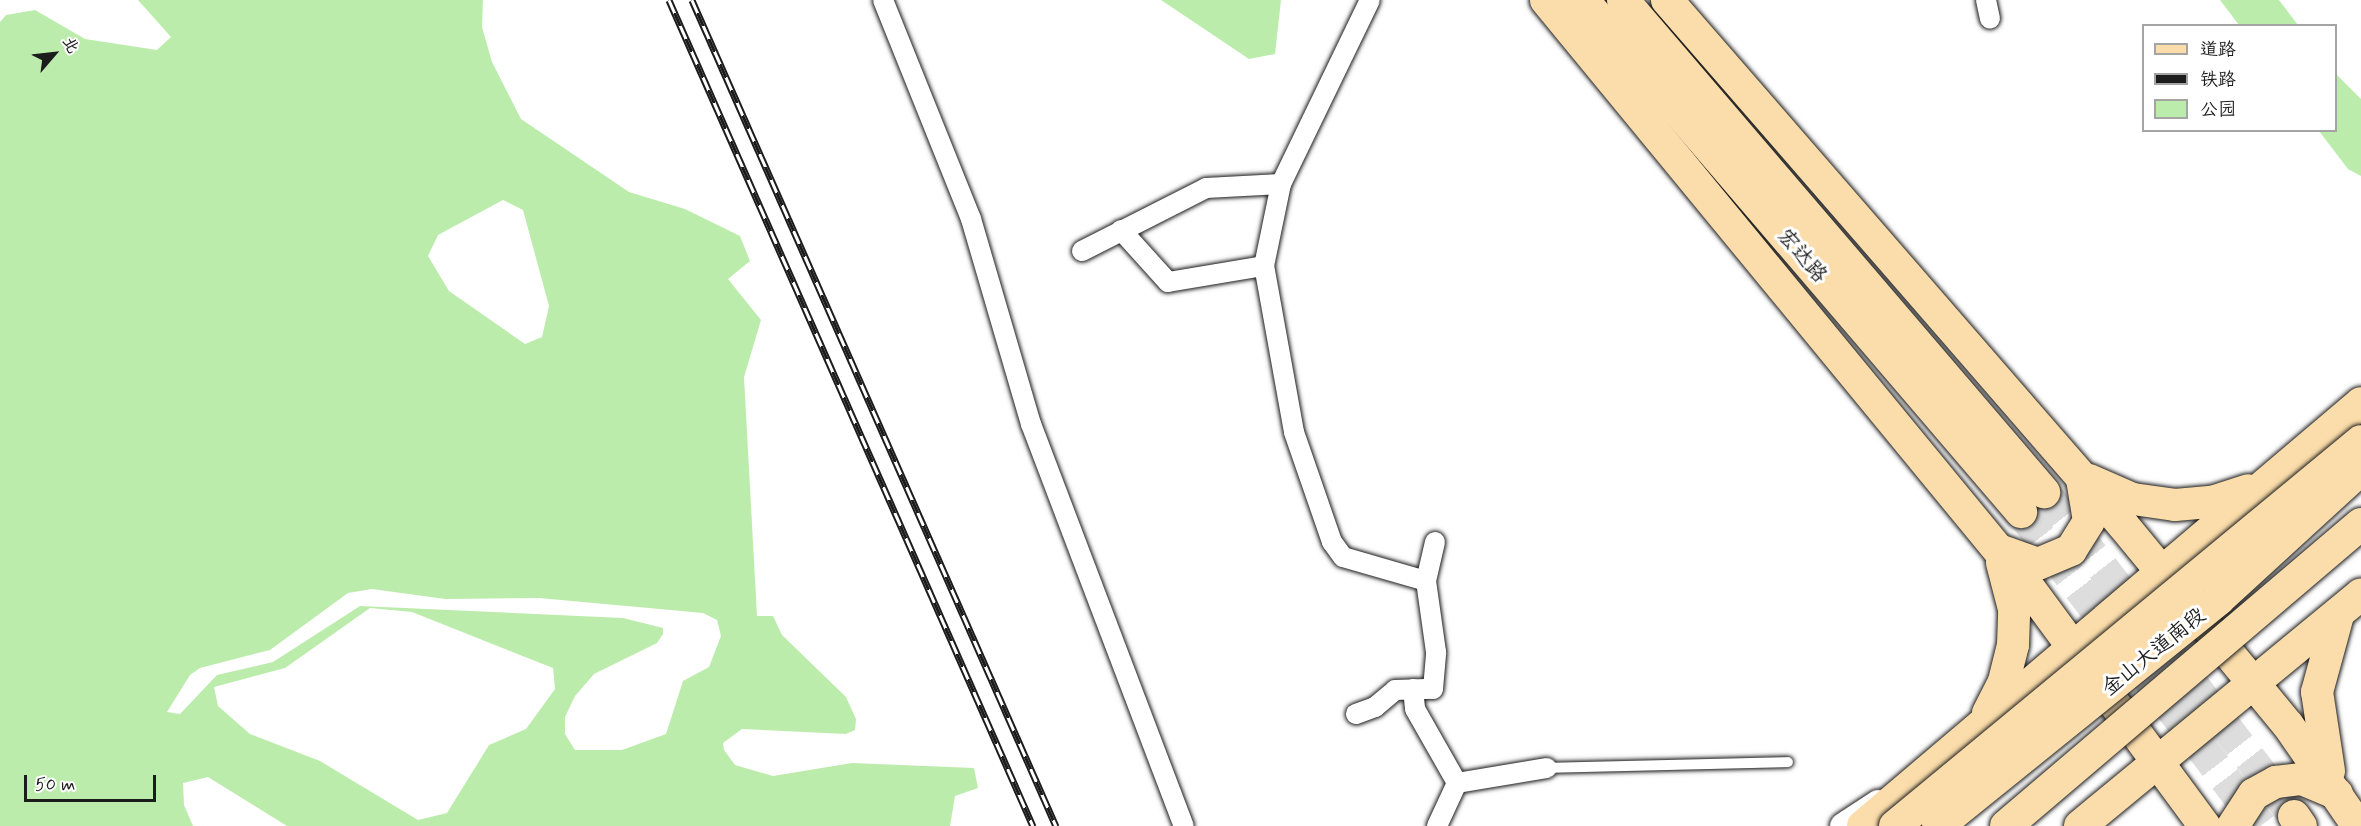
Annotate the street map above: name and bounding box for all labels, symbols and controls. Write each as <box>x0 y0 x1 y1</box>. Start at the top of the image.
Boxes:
north arrow <box>24 24 84 84</box>
legend <box>2142 24 2337 132</box>
text: 北 <box>57 33 83 57</box>
text: 道路 <box>2200 38 2236 62</box>
text: 铁路 <box>2200 68 2236 92</box>
text: 公园 <box>2200 98 2236 122</box>
street label: 宏达路 <box>1772 224 1832 288</box>
street label: 金山大道南段 <box>2097 603 2211 701</box>
scale bar <box>27 763 159 801</box>
text: 50 m <box>35 773 75 797</box>

